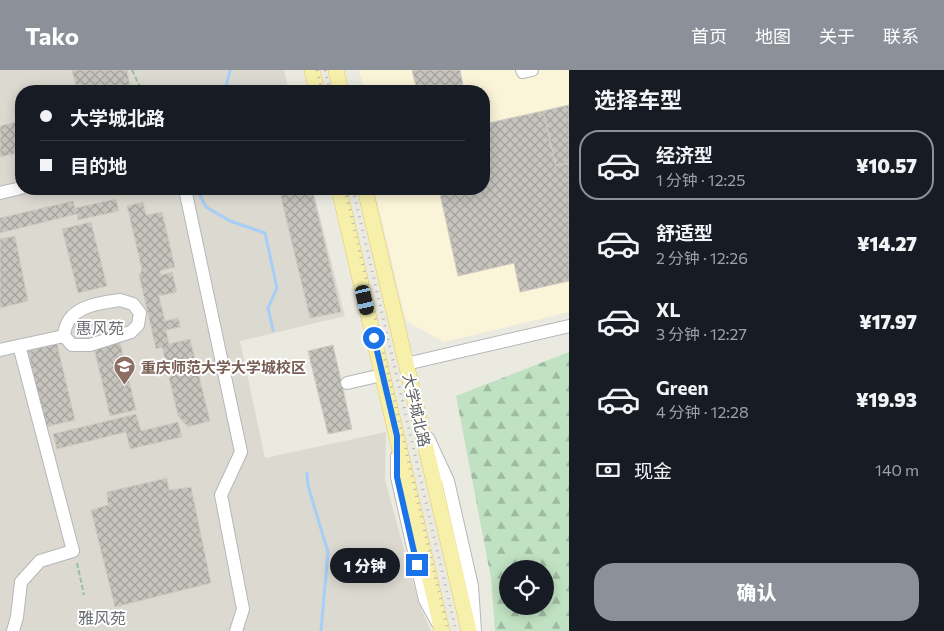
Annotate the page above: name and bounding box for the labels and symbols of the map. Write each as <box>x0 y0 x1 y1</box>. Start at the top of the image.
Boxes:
car <box>354 284 375 316</box>
district label: 惠风苑 <box>76 318 124 337</box>
route start <box>363 327 385 349</box>
school or university icon: 重庆师范大学大学城校区 <box>113 355 137 386</box>
place label: 重庆师范大学大学城校区 <box>141 358 306 376</box>
street label: 大学城北路 <box>400 371 434 449</box>
callout: 1 分钟 <box>330 548 400 582</box>
route end <box>406 554 428 576</box>
district label: 雅风苑 <box>78 608 126 627</box>

